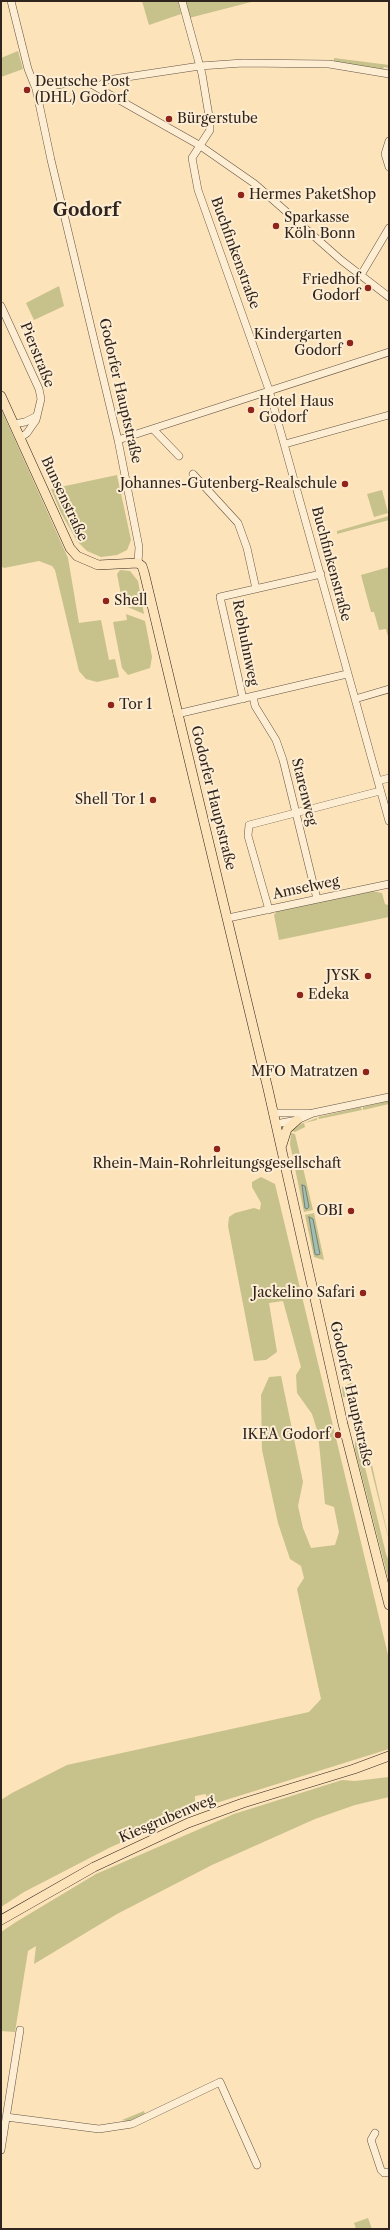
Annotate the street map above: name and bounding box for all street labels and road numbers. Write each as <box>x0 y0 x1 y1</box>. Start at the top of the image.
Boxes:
street label: Buchfinkenstraße <box>207 195 263 311</box>
street label: Godorfer Hauptstraße <box>95 317 145 465</box>
street label: Pierstraße <box>16 320 58 390</box>
street label: Bunsenstraße <box>37 454 91 544</box>
street label: Buchfinkenstraße <box>308 505 354 623</box>
street label: Rebhuhnweg <box>228 598 262 688</box>
street label: Godorfer Hauptstraße <box>187 724 239 872</box>
street label: Starenweg <box>287 756 321 828</box>
street label: Amselweg <box>271 873 341 903</box>
street label: Godorfer Hauptstraße <box>326 1320 376 1468</box>
street label: Kiesgrubenweg <box>117 1791 217 1847</box>

